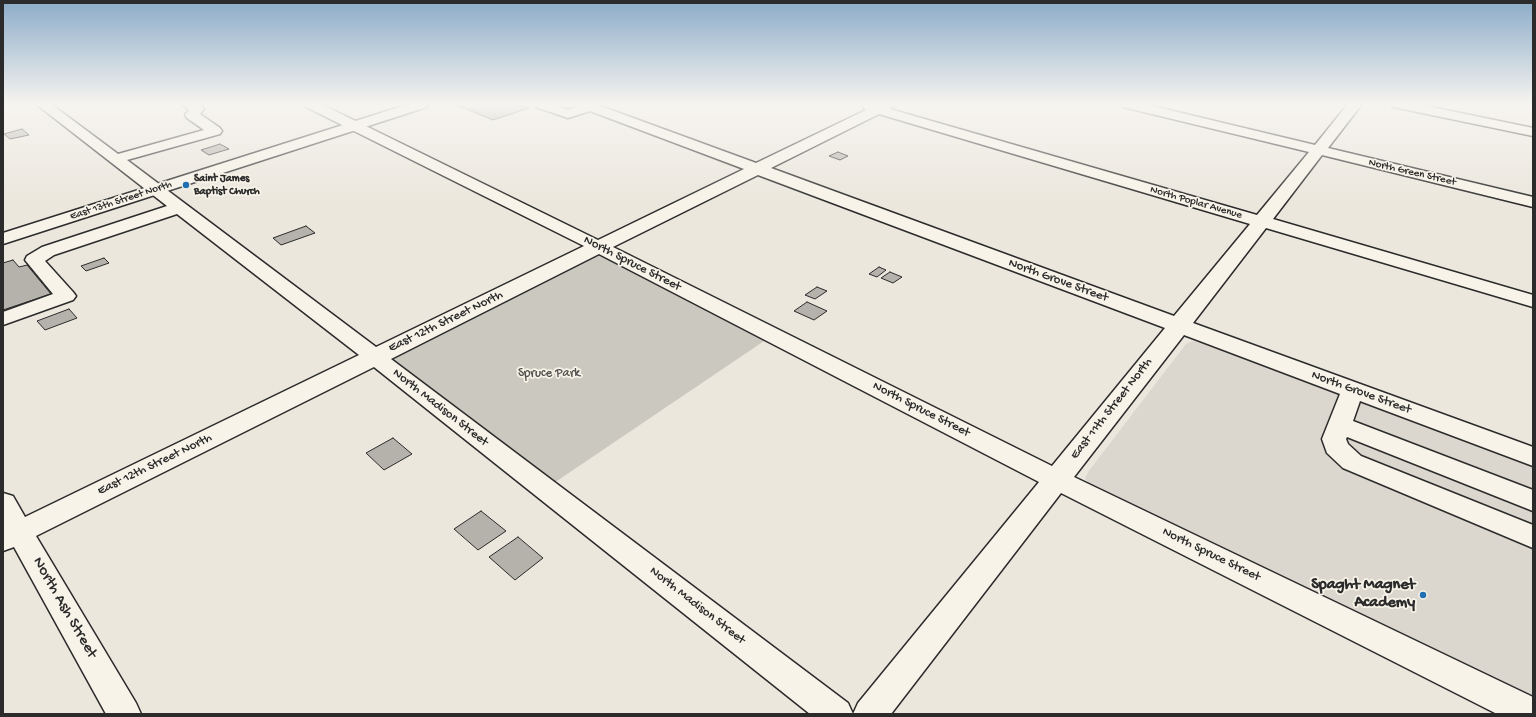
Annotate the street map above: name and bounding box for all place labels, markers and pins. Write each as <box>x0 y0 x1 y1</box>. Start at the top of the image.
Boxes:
place label: Saint James Baptist Church <box>194 172 260 198</box>
marker: Saint James Baptist Church <box>181 180 191 190</box>
place label: Spaght Magnet Academy <box>1311 576 1415 614</box>
marker: Spaght Magnet Academy <box>1418 590 1428 600</box>

